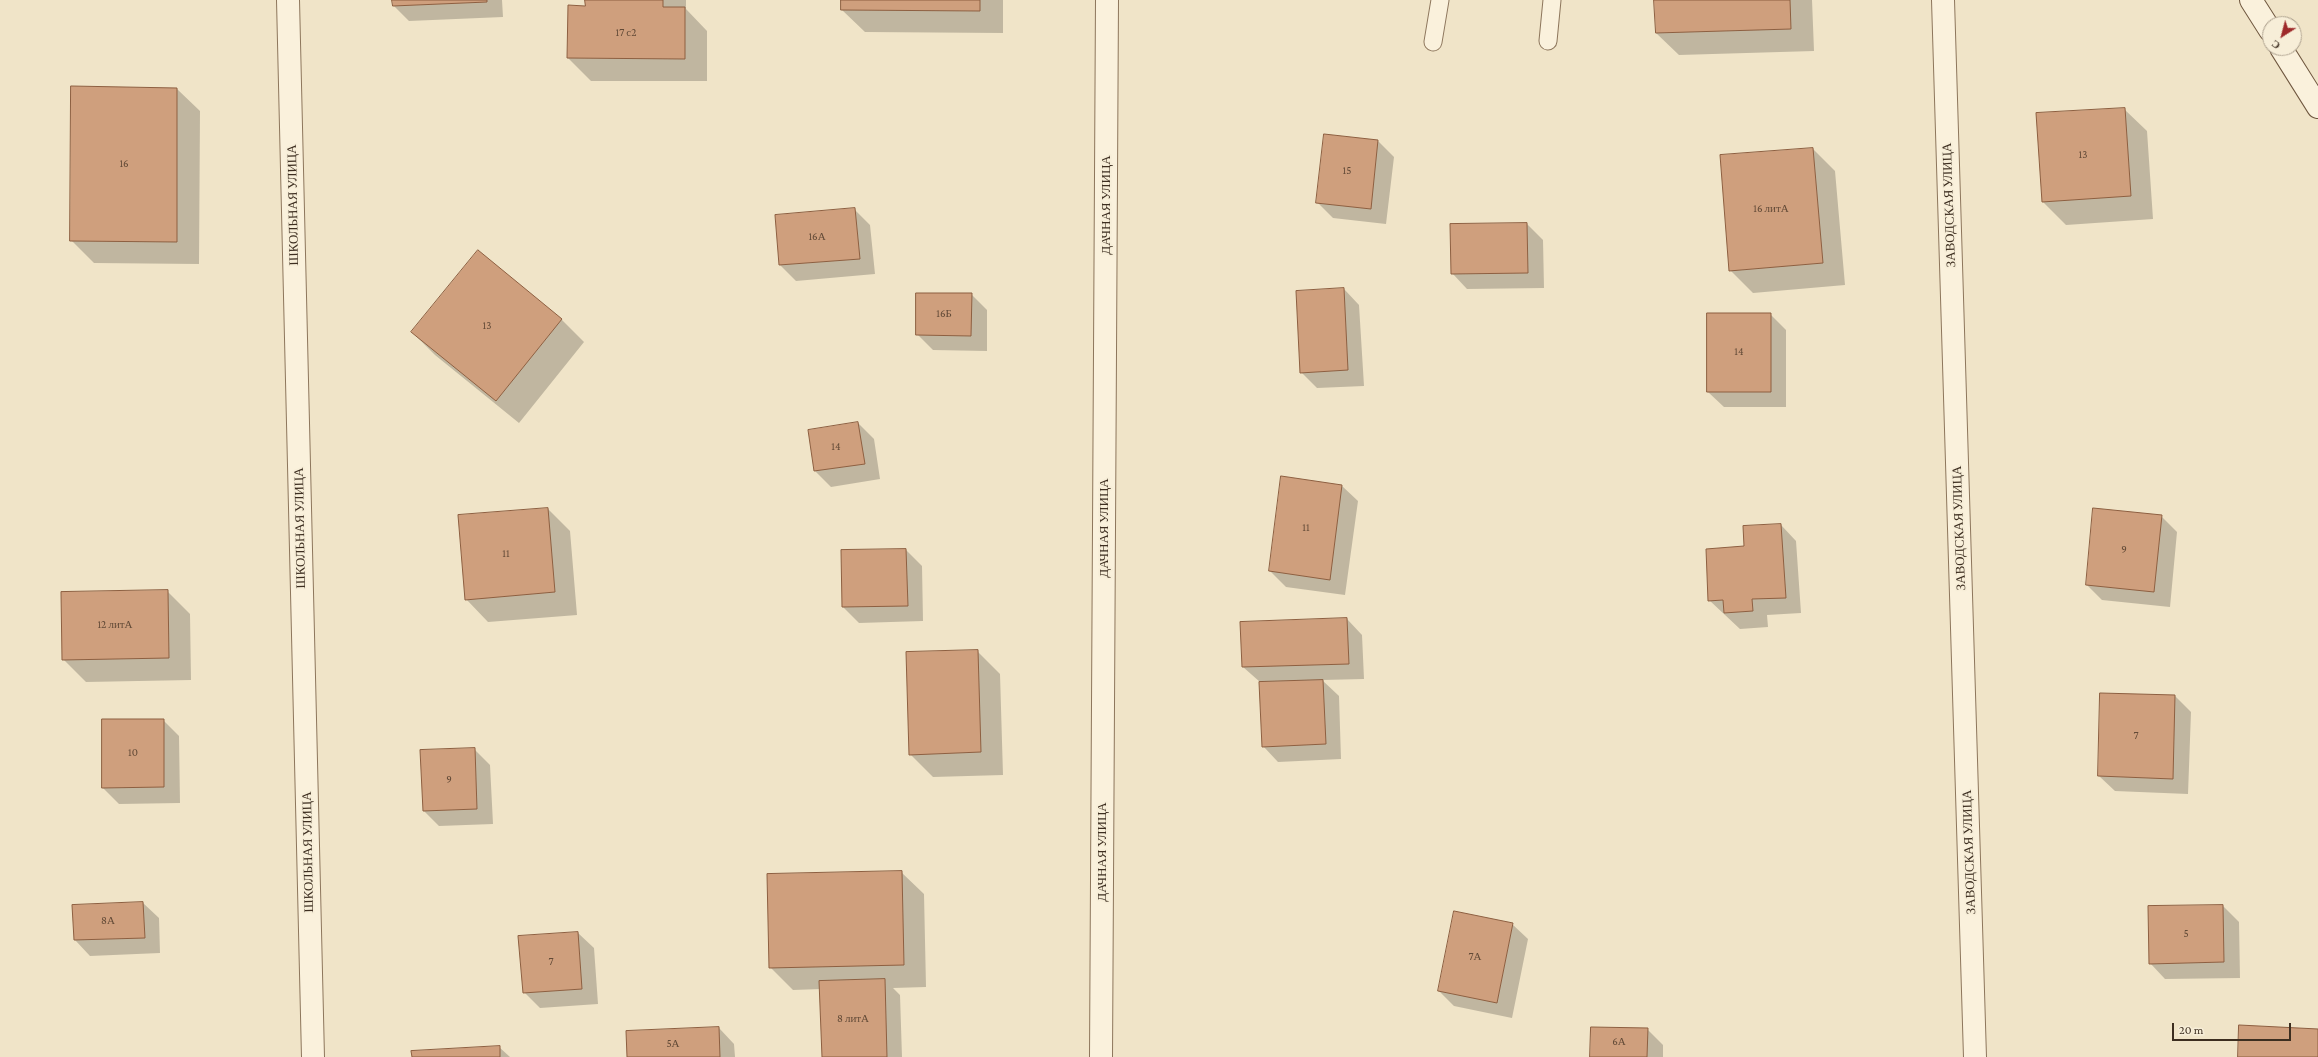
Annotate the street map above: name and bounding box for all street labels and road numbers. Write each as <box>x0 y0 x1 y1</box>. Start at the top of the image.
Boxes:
street label: ЗАВОДСКАЯ УЛИЦА <box>1939 142 1959 268</box>
street label: ШКОЛЬНАЯ УЛИЦА <box>284 144 302 266</box>
street label: ДАЧНАЯ УЛИЦА <box>1098 155 1114 255</box>
street label: ЗАВОДСКАЯ УЛИЦА <box>1949 465 1969 591</box>
street label: ШКОЛЬНАЯ УЛИЦА <box>291 467 309 589</box>
street label: ДАЧНАЯ УЛИЦА <box>1096 478 1112 578</box>
street label: ЗАВОДСКАЯ УЛИЦА <box>1959 789 1979 915</box>
street label: ШКОЛЬНАЯ УЛИЦА <box>299 791 317 913</box>
street label: ДАЧНАЯ УЛИЦА <box>1094 802 1110 902</box>

